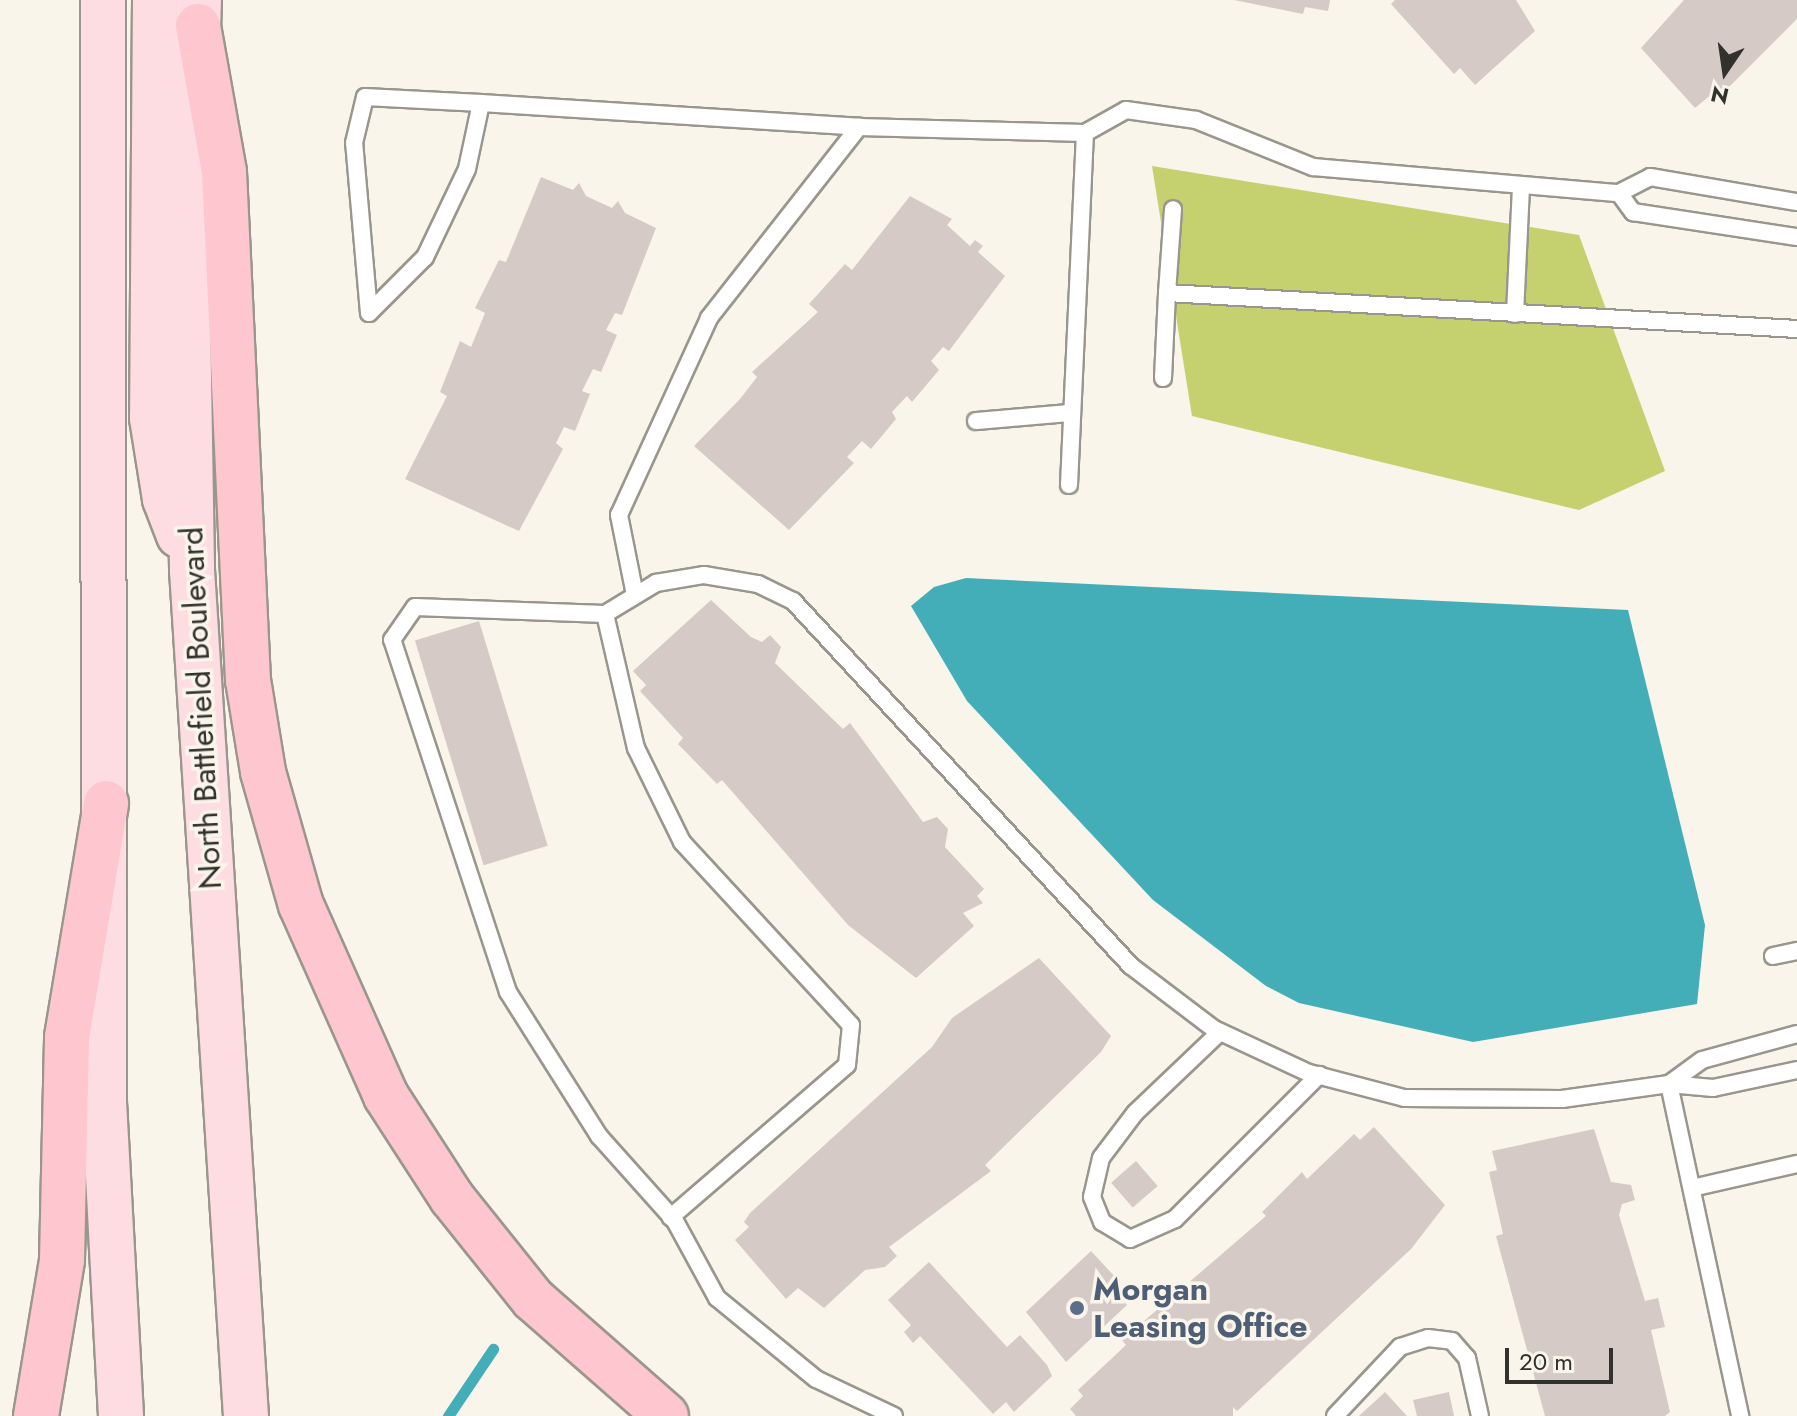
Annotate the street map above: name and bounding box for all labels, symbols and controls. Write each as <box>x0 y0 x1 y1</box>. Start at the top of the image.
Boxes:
north arrow <box>1685 32 1765 112</box>
text: N <box>1707 78 1732 113</box>
street label: North Battlefield Boulevard <box>172 526 230 890</box>
place label: Morgan Leasing Office <box>1093 1271 1308 1346</box>
marker: Morgan Leasing Office <box>1068 1299 1086 1317</box>
scale bar <box>1509 1332 1617 1382</box>
text: 20 m <box>1519 1344 1573 1379</box>

